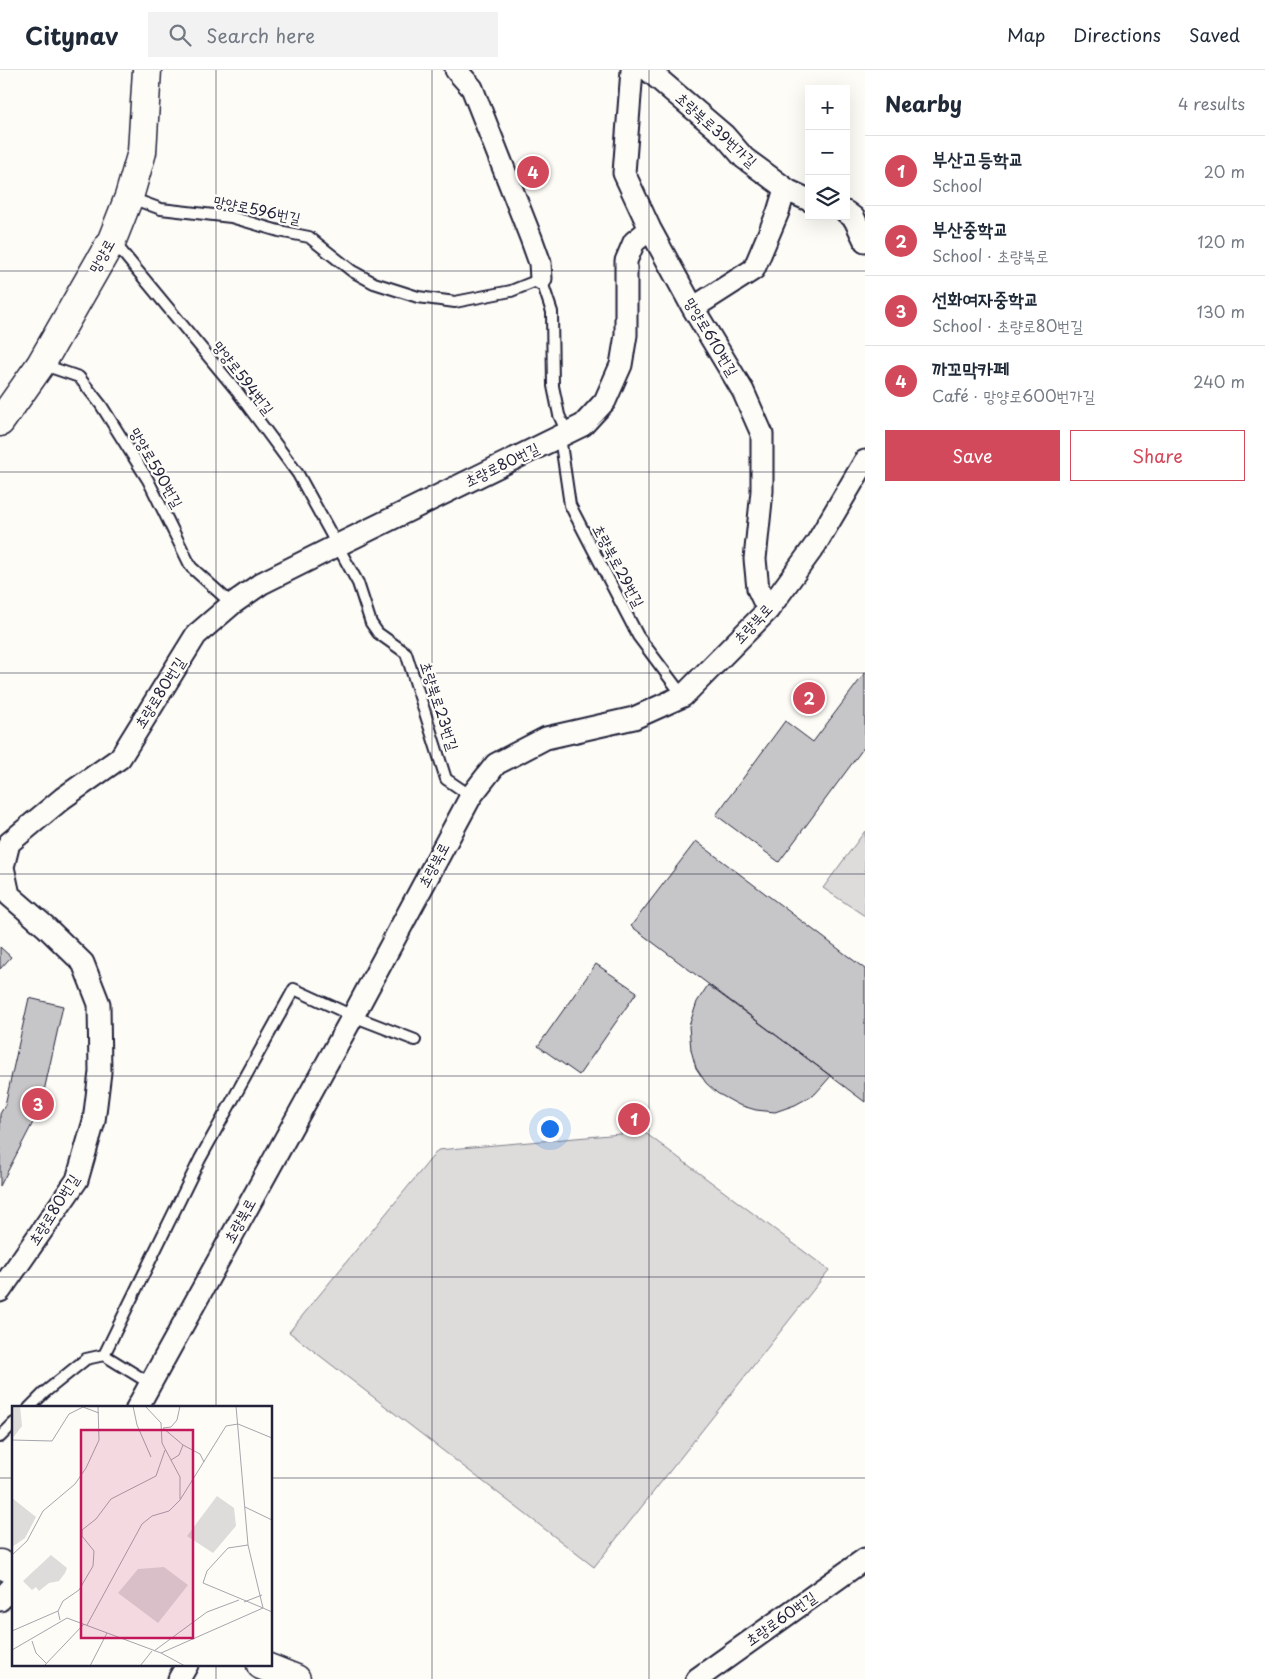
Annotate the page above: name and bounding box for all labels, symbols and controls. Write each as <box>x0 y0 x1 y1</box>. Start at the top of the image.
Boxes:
search box <box>148 12 498 57</box>
text: Citynav <box>25 17 118 53</box>
icon: search <box>166 21 194 49</box>
text: Search here <box>206 21 315 49</box>
text: Map <box>1007 21 1045 48</box>
text: Directions <box>1073 21 1161 48</box>
text: Saved <box>1189 21 1240 48</box>
map controls <box>805 85 850 220</box>
button: + <box>805 85 850 130</box>
street label: 초량북로39번가길 <box>671 86 763 172</box>
text: Nearby <box>885 87 962 119</box>
text: 4 results <box>1178 91 1245 115</box>
button: − <box>805 130 850 175</box>
text: 부산고등학교 <box>932 144 1024 172</box>
pin: 4 <box>517 153 549 191</box>
text: 1 <box>897 159 905 183</box>
text: 20 m <box>1204 159 1245 183</box>
text: School <box>932 173 982 197</box>
button: layers <box>805 175 850 220</box>
street label: 망양로596번길 <box>212 188 303 229</box>
text: 부산중학교 <box>932 214 1008 242</box>
text: 2 <box>895 229 907 253</box>
text: 120 m <box>1198 229 1245 253</box>
street label: 망양로 <box>82 234 120 277</box>
text: School · 초량북로 <box>932 243 1049 267</box>
text: 선화여자중학교 <box>932 284 1039 312</box>
street label: 망양로610번길 <box>680 293 745 380</box>
text: 3 <box>896 299 906 323</box>
text: 130 m <box>1197 299 1245 323</box>
text: School · 초량로80번길 <box>932 313 1083 337</box>
street label: 망양로594번길 <box>208 335 280 419</box>
text: 까꼬막카페 <box>932 354 1008 382</box>
text: 4 <box>896 369 906 393</box>
text: 240 m <box>1193 369 1245 393</box>
text: Café · 망양로600번가길 <box>932 383 1095 407</box>
street label: 망양로590번길 <box>125 423 190 512</box>
button: Save <box>885 430 1060 481</box>
button: Share <box>1070 430 1245 481</box>
street label: 초량로80번길 <box>460 436 543 492</box>
street label: 초량북로29번길 <box>588 519 651 611</box>
street label: 초량북로 <box>727 597 777 648</box>
street label: 초량로80번길 <box>128 652 190 733</box>
street label: 초량북로23번길 <box>415 658 466 753</box>
pin: 2 <box>793 679 825 717</box>
street label: 초량북로 <box>411 838 454 891</box>
pin: 3 <box>22 1085 54 1123</box>
pin: 1 <box>618 1100 650 1138</box>
your location <box>537 1116 563 1142</box>
street label: 초량로80번길 <box>22 1169 84 1250</box>
street label: 초량북로 <box>217 1194 260 1247</box>
inset map <box>12 1406 272 1666</box>
street label: 초량로60번길 <box>740 1585 820 1651</box>

